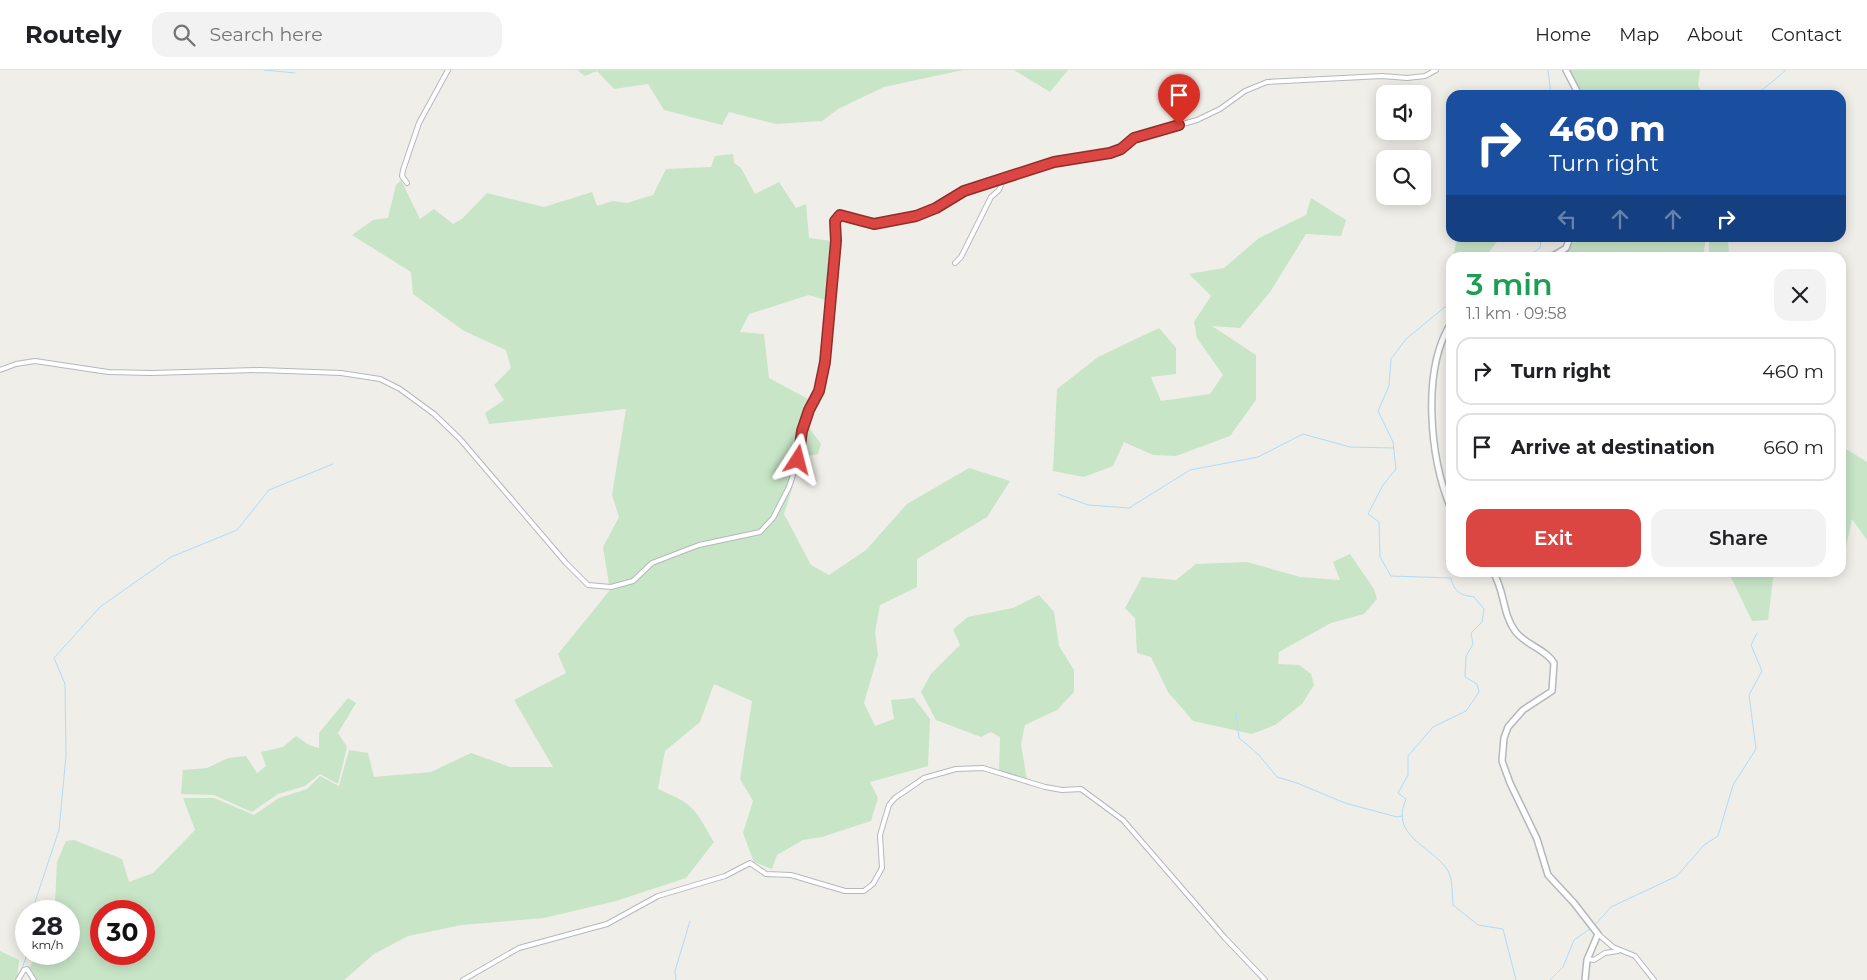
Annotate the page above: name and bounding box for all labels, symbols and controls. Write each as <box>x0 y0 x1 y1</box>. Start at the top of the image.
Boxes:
search box <box>152 12 502 57</box>
text: Routely <box>25 20 122 49</box>
icon: search <box>170 21 198 49</box>
text: Search here <box>210 23 323 46</box>
text: Home <box>1535 24 1591 46</box>
text: Map <box>1619 24 1659 46</box>
text: About <box>1687 24 1743 46</box>
text: Contact <box>1771 24 1842 46</box>
pin <box>1158 74 1200 125</box>
icon: arrive <box>1165 81 1193 109</box>
map controls <box>1376 85 1431 205</box>
button: sound <box>1376 85 1431 140</box>
text: 460 m <box>1549 107 1666 150</box>
icon: right <box>1466 110 1531 175</box>
button: search <box>1376 150 1431 205</box>
text: Turn right <box>1549 150 1659 177</box>
icon: left <box>1553 205 1581 233</box>
icon: ahead <box>1606 205 1634 233</box>
icon: ahead <box>1659 205 1687 233</box>
icon: right <box>1712 205 1740 233</box>
text: 3 min <box>1466 266 1553 303</box>
button: close <box>1774 269 1826 321</box>
text: 1.1 km · 09:58 <box>1466 304 1567 323</box>
icon: right <box>1468 357 1496 385</box>
text: Turn right <box>1511 360 1611 383</box>
text: 460 m <box>1762 360 1824 383</box>
position arrow <box>771 433 823 485</box>
icon: arrive <box>1468 433 1496 461</box>
text: Arrive at destination <box>1511 436 1715 459</box>
text: 660 m <box>1763 436 1824 459</box>
button: Exit <box>1466 509 1641 567</box>
button: Share <box>1651 509 1826 567</box>
speed limit sign: 30 <box>90 900 155 965</box>
text: 28 <box>32 911 63 941</box>
text: km/h <box>31 937 64 952</box>

